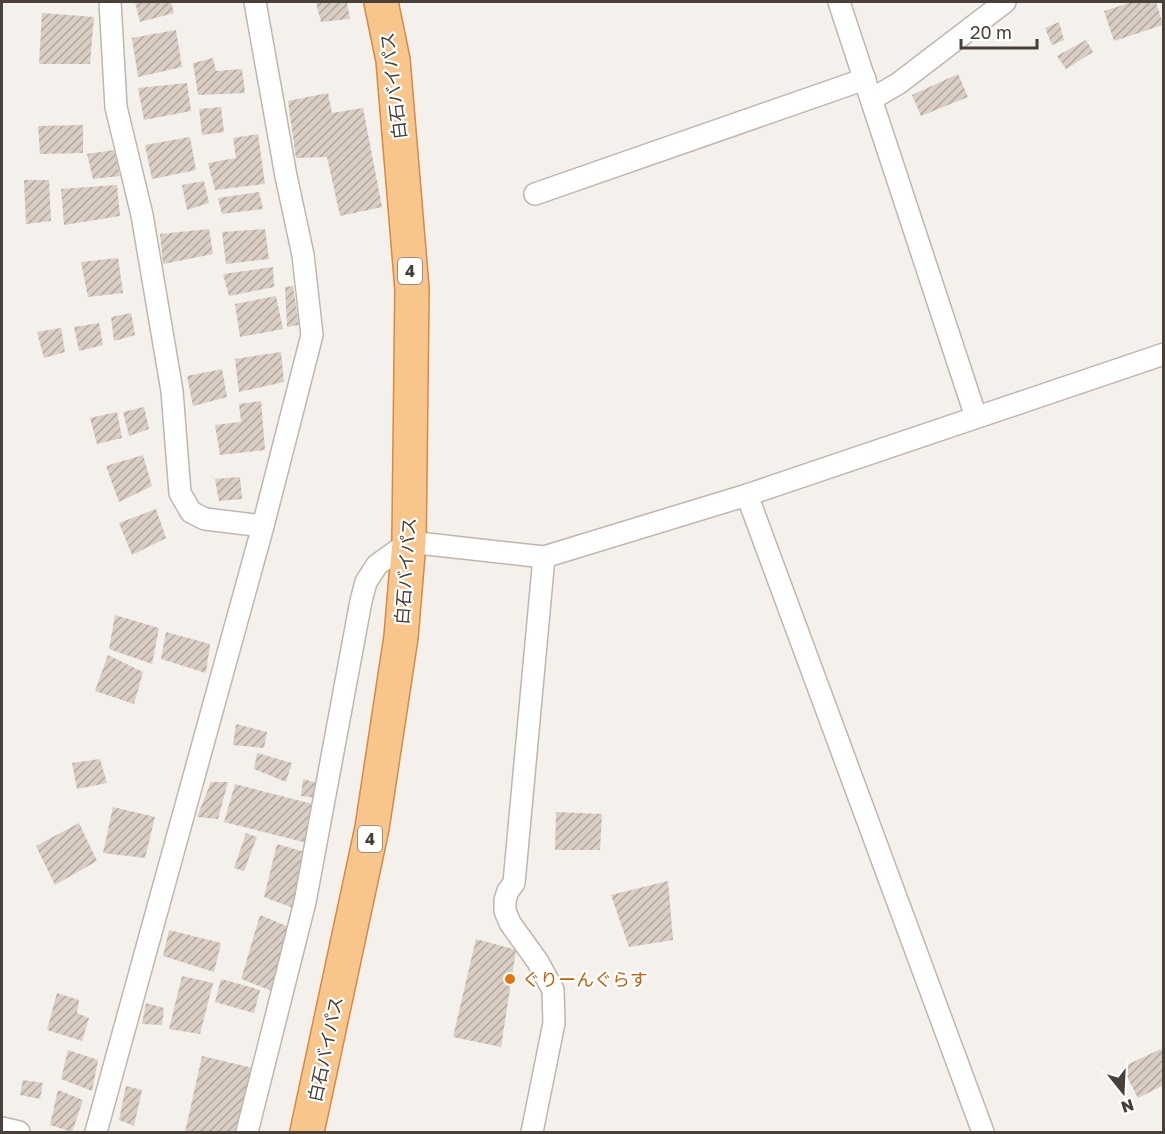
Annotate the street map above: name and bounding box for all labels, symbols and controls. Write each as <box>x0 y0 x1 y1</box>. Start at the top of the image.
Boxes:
scale bar <box>961 12 1038 50</box>
text: 20 m <box>970 21 1012 43</box>
street label: 白石バイパス <box>376 31 410 141</box>
road number: 4 <box>398 258 422 284</box>
street label: 白石バイパス <box>390 517 420 625</box>
road number: 4 <box>358 826 382 852</box>
place label: ぐりーんぐらす <box>522 968 648 990</box>
marker: ぐりーんぐらす <box>503 972 517 986</box>
street label: 白石バイパス <box>303 994 347 1104</box>
north arrow <box>1093 1062 1153 1122</box>
text: N <box>1119 1095 1137 1118</box>

